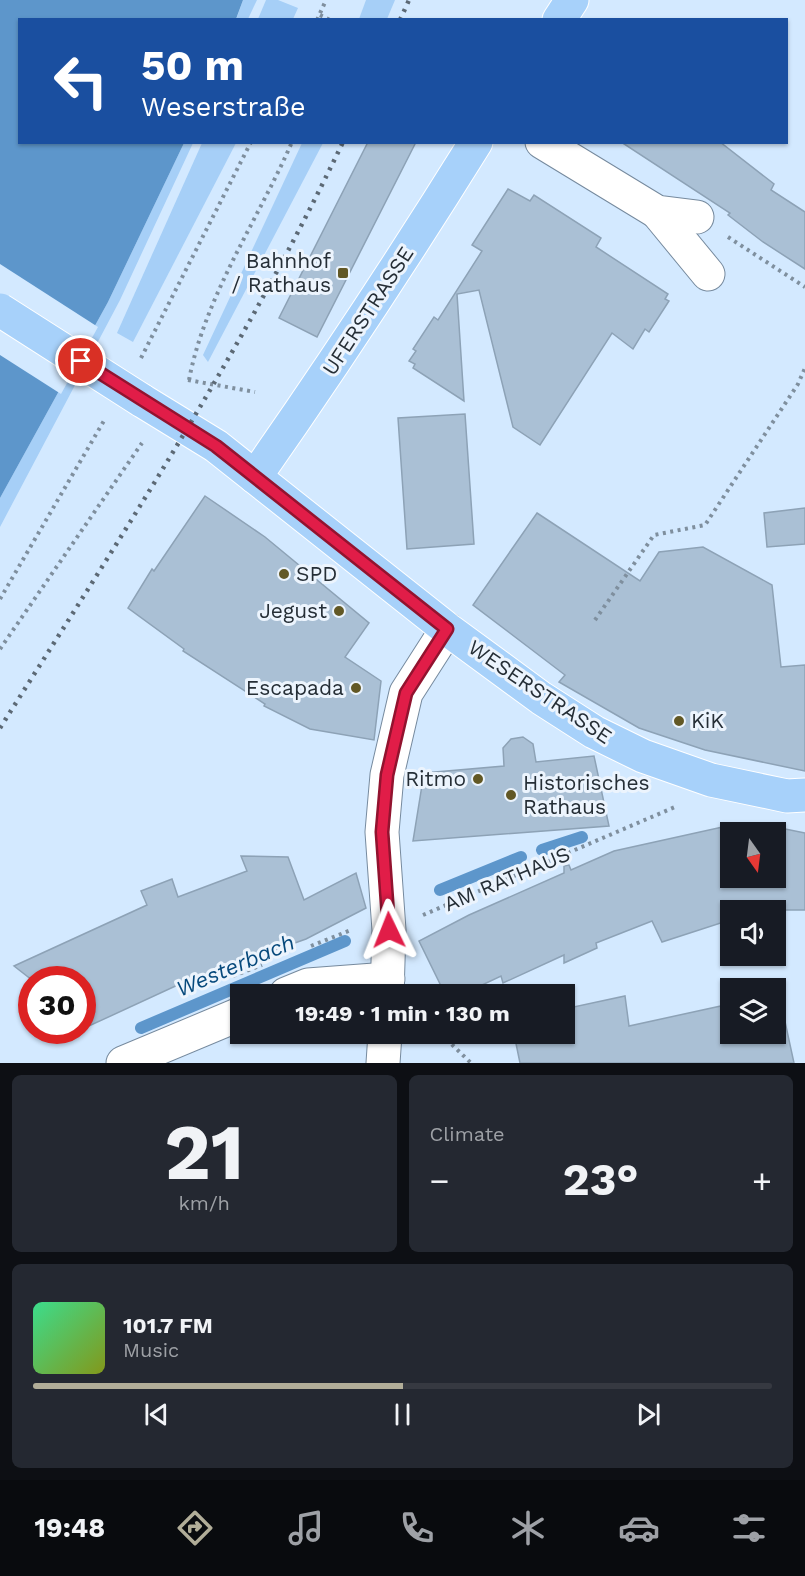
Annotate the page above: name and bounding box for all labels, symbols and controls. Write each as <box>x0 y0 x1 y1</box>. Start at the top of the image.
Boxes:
text: 50 m <box>141 41 244 90</box>
icon: left <box>42 42 120 120</box>
text: Weserstraße <box>141 91 306 123</box>
street label: UFERSTRASSE <box>317 242 419 380</box>
place label: Bahnhof / Rathaus <box>232 248 331 297</box>
marker: Bahnhof / Rathaus <box>336 266 350 280</box>
pin <box>55 335 106 386</box>
icon: arrive <box>64 344 97 377</box>
place label: SPD <box>296 561 337 586</box>
marker: SPD <box>277 567 291 581</box>
place label: Jegust <box>259 598 327 623</box>
marker: Jegust <box>332 604 346 618</box>
street label: WESERSTRASSE <box>464 634 617 749</box>
place label: Escapada <box>246 675 344 700</box>
marker: Escapada <box>349 681 363 695</box>
place label: KiK <box>691 708 724 733</box>
marker: KiK <box>672 714 686 728</box>
place label: Ritmo <box>405 766 466 791</box>
place label: Historisches Rathaus <box>523 770 650 819</box>
marker: Ritmo <box>471 772 485 786</box>
marker: Historisches Rathaus <box>504 788 518 802</box>
north arrow <box>720 822 786 888</box>
map controls <box>720 822 786 1044</box>
street label: AM RATHAUS <box>440 841 574 916</box>
position arrow <box>357 898 421 962</box>
button: sound <box>720 900 786 966</box>
water label: Westerbach <box>172 929 298 1002</box>
speed limit sign: 30 <box>18 966 96 1044</box>
button: layers <box>720 978 786 1044</box>
text: 19:49 · 1 min · 130 m <box>295 1001 510 1026</box>
text: 21 <box>164 1106 244 1198</box>
text: Climate <box>430 1122 505 1146</box>
text: 23° <box>563 1153 639 1206</box>
text: − <box>430 1161 449 1200</box>
text: + <box>752 1161 772 1200</box>
text: km/h <box>178 1191 230 1215</box>
text: 101.7 FM <box>123 1313 213 1338</box>
text: Music <box>123 1338 179 1362</box>
icon: previous <box>140 1398 173 1431</box>
icon: pause <box>386 1398 419 1431</box>
icon: next <box>632 1398 665 1431</box>
icon: directions <box>174 1507 216 1549</box>
icon: music <box>285 1507 327 1549</box>
icon: phone <box>396 1507 438 1549</box>
icon: climate <box>507 1507 549 1549</box>
icon: car <box>618 1507 660 1549</box>
icon: filters <box>728 1507 770 1549</box>
text: 19:48 <box>34 1512 105 1544</box>

